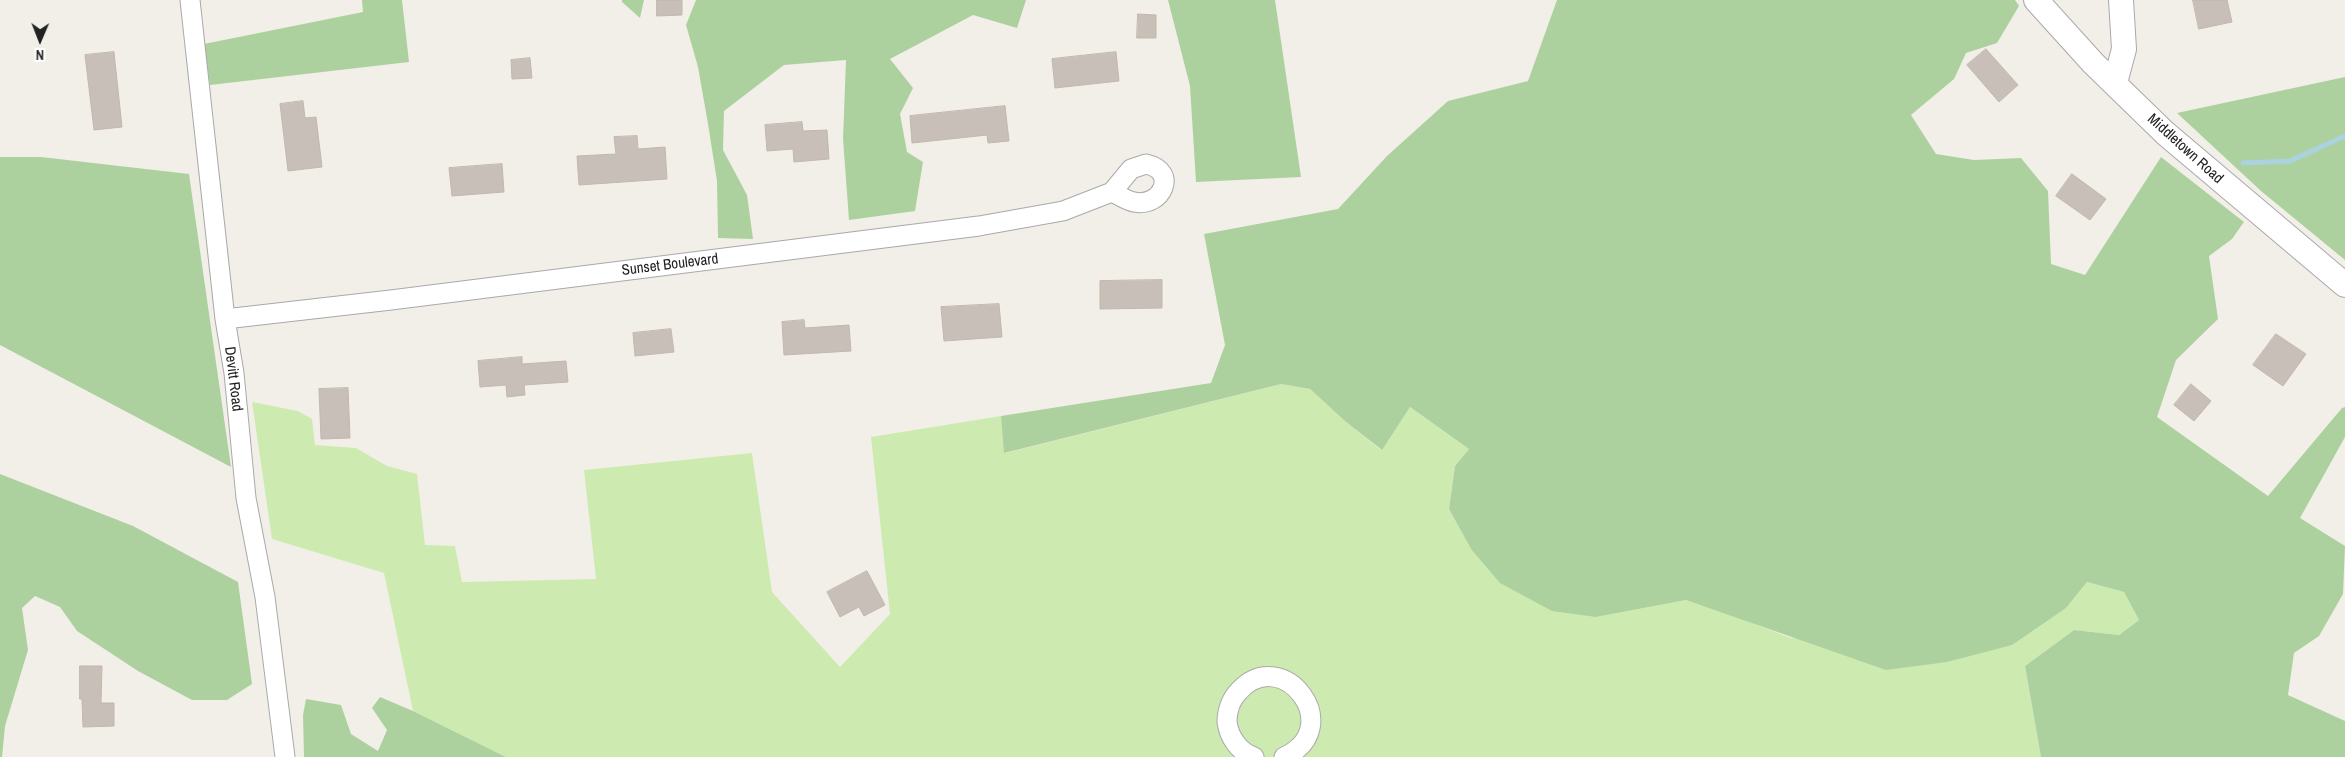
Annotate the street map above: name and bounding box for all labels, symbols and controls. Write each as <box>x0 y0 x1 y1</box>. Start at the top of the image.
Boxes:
north arrow <box>15 15 65 65</box>
text: N <box>35 46 44 64</box>
street label: Middletown Road <box>2143 110 2227 188</box>
street label: Sunset Boulevard <box>621 250 719 280</box>
street label: Devitt Road <box>220 346 246 412</box>

